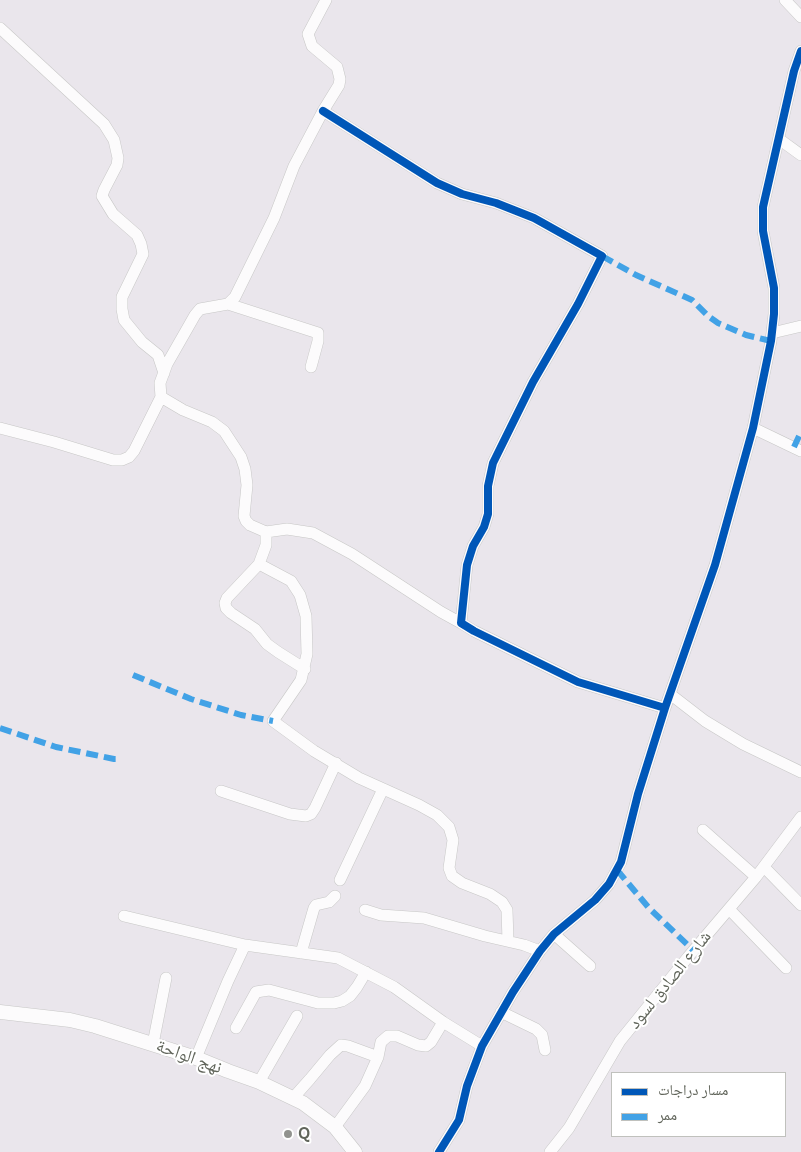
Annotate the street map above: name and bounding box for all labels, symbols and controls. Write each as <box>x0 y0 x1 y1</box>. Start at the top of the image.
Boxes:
street label: شارع الصادق لسود <box>624 927 716 1033</box>
street label: نهج الواحة <box>153 1035 225 1079</box>
legend <box>611 1072 786 1137</box>
text: مسار دراجات <box>658 1081 728 1099</box>
text: ممر <box>658 1106 677 1124</box>
place label: Q <box>298 1123 310 1145</box>
marker: Q <box>282 1128 294 1140</box>

